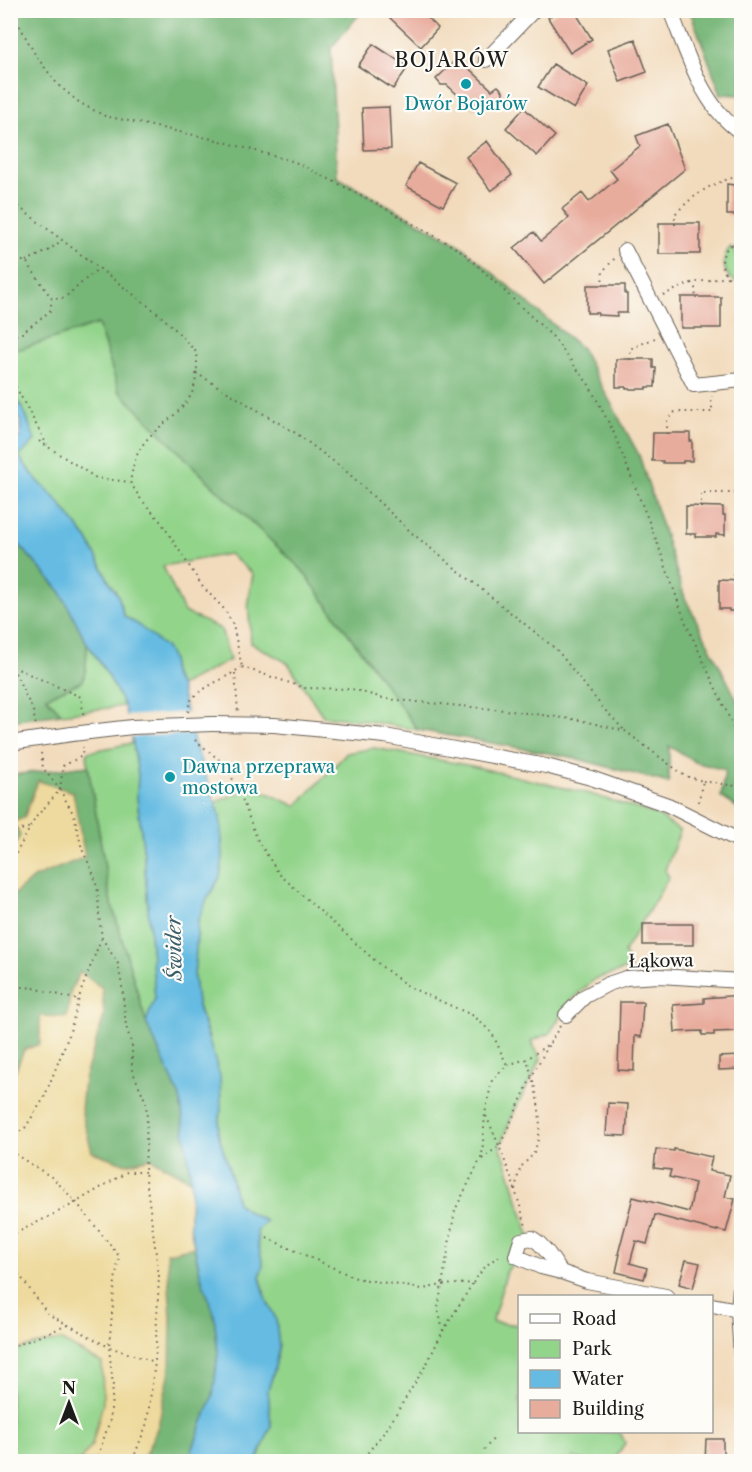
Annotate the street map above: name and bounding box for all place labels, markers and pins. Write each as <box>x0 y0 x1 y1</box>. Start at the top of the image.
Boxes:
marker: Dwór Bojarów <box>459 77 473 91</box>
place label: Dwór Bojarów <box>404 93 529 115</box>
place label: Dawna przeprawa mostowa <box>182 756 336 799</box>
marker: Dawna przeprawa mostowa <box>163 770 177 784</box>

